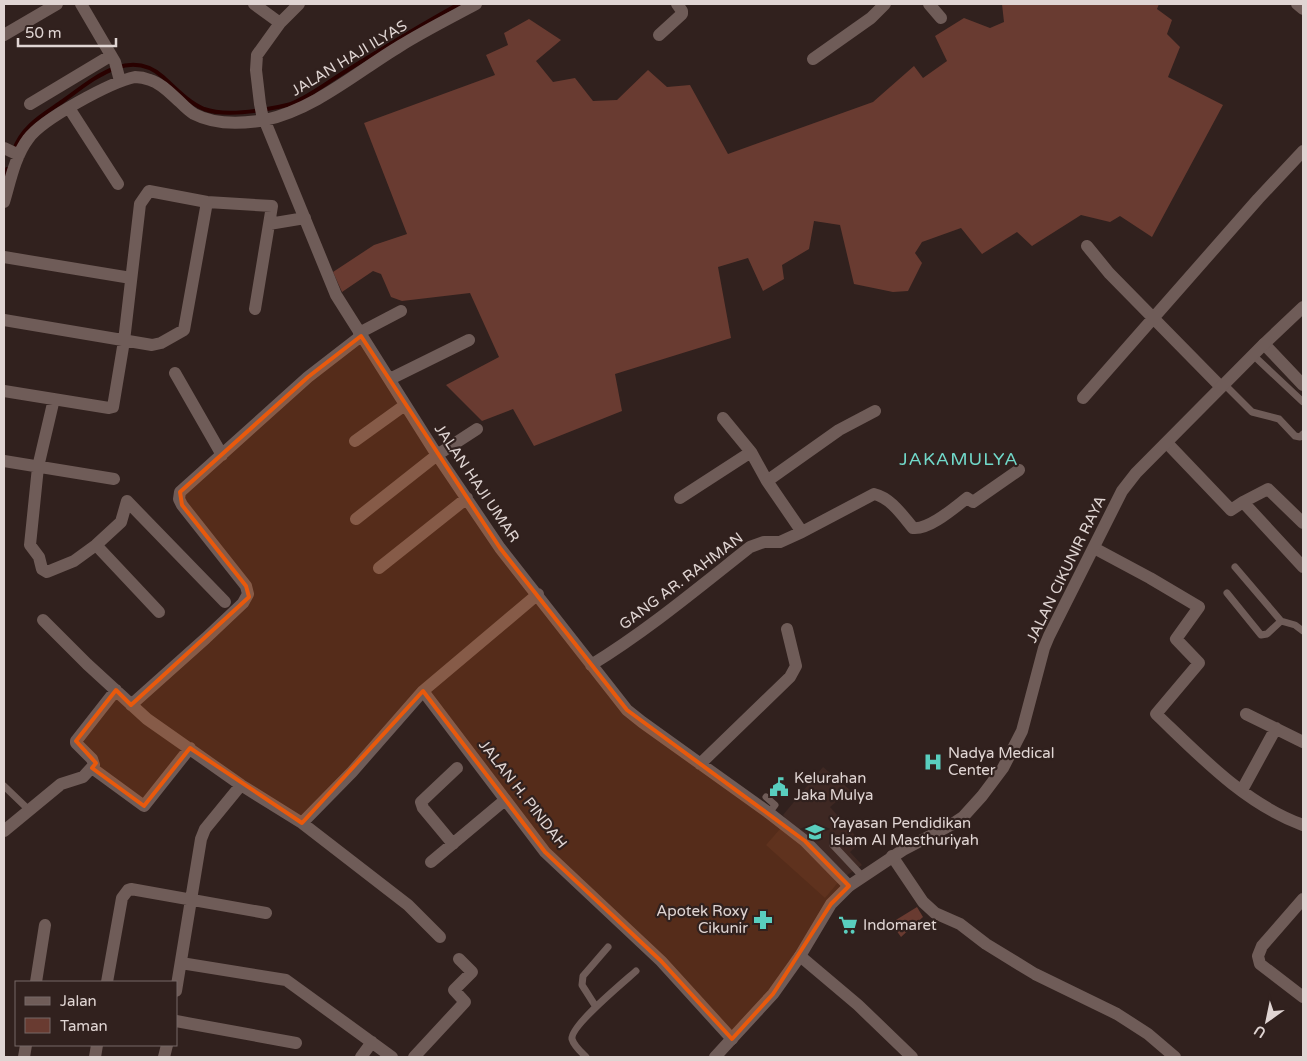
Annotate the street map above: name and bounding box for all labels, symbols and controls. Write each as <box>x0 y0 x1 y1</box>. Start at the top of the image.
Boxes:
scale bar <box>18 15 115 47</box>
street label: JALAN HAJI ILYAS <box>288 16 410 100</box>
text: 50 m <box>25 24 62 42</box>
street label: JALAN HAJI UMAR <box>431 420 523 546</box>
district label: JAKAMULYA <box>899 448 1019 470</box>
street label: JALAN CIKUNIR RAYA <box>1023 492 1109 646</box>
street label: GANG AR. RAHMAN <box>616 529 746 633</box>
street label: JALAN H. PINDAH <box>475 736 571 852</box>
place label: Nadya Medical Center <box>948 744 1054 779</box>
hospital icon: Nadya Medical Center <box>922 751 944 773</box>
place label: Kelurahan Jaka Mulya <box>794 769 873 804</box>
public building icon: Kelurahan Jaka Mulya <box>768 776 790 798</box>
place label: Yayasan Pendidikan Islam Al Masthuriyah <box>830 814 979 849</box>
school or university icon: Yayasan Pendidikan Islam Al Masthuriyah <box>804 821 826 843</box>
place label: Apotek Roxy Cikunir <box>656 902 748 937</box>
pharmacy icon: Apotek Roxy Cikunir <box>752 909 774 931</box>
supermarket icon: Indomaret <box>837 914 859 936</box>
place label: Indomaret <box>863 916 937 934</box>
legend <box>15 981 178 1046</box>
text: Jalan <box>60 992 97 1010</box>
north arrow <box>1242 996 1292 1046</box>
text: Taman <box>60 1017 108 1035</box>
text: U <box>1251 1021 1269 1042</box>

